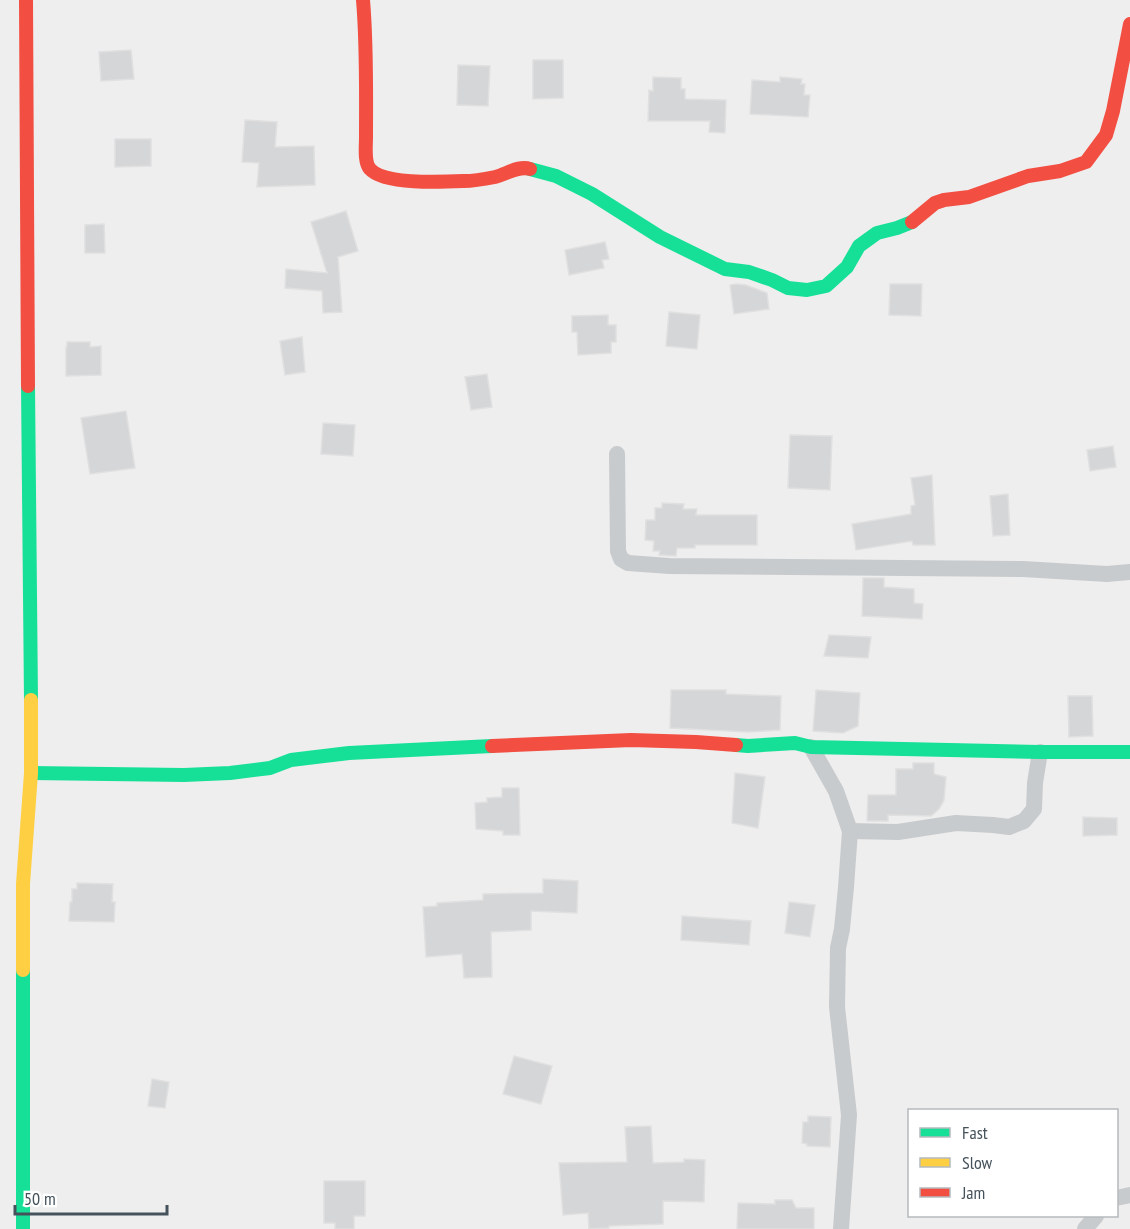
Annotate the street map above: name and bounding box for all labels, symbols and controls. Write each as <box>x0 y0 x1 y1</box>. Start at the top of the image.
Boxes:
legend <box>908 1109 1118 1217</box>
text: Fast <box>962 1121 988 1144</box>
text: Slow <box>962 1151 993 1174</box>
scale bar <box>15 1178 166 1216</box>
text: Jam <box>961 1181 985 1204</box>
text: 50 m <box>24 1187 56 1210</box>

